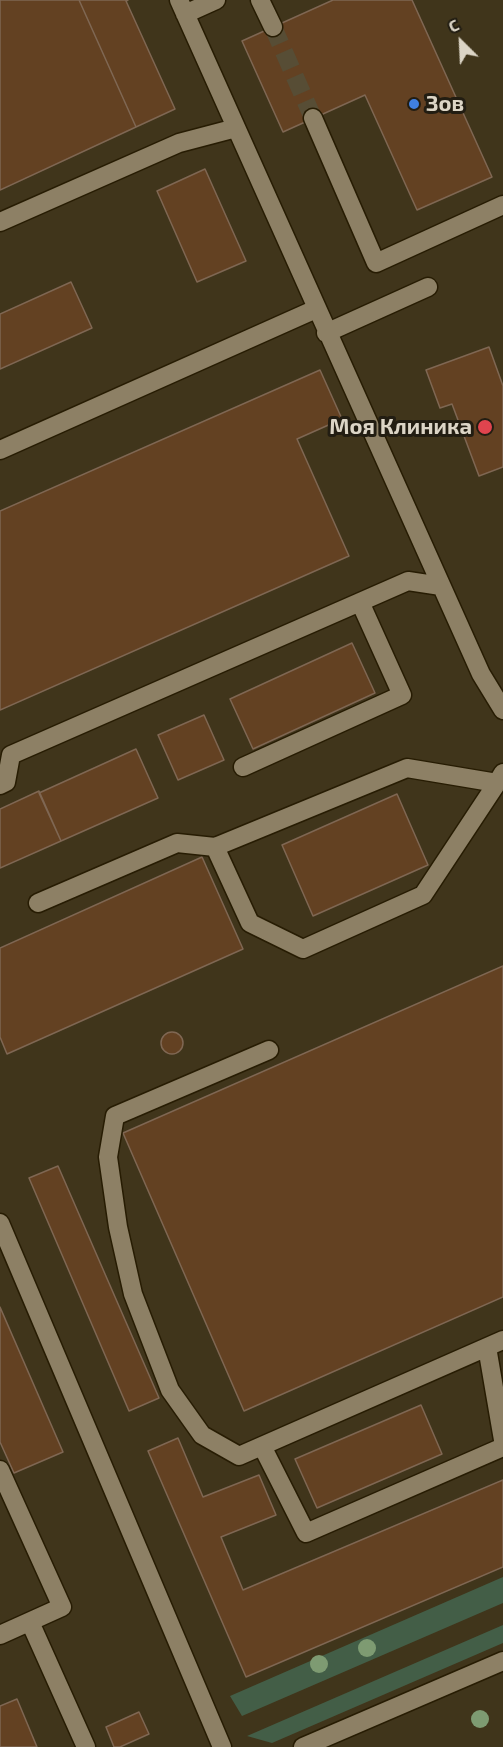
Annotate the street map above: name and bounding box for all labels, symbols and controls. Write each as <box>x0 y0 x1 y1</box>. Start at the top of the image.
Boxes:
north arrow <box>431 12 491 72</box>
text: С <box>445 15 462 36</box>
place label: Зов <box>426 91 464 117</box>
marker: Зов <box>407 97 421 111</box>
place label: Моя Клиника <box>329 414 472 440</box>
marker: Моя Клиника <box>476 418 494 436</box>

